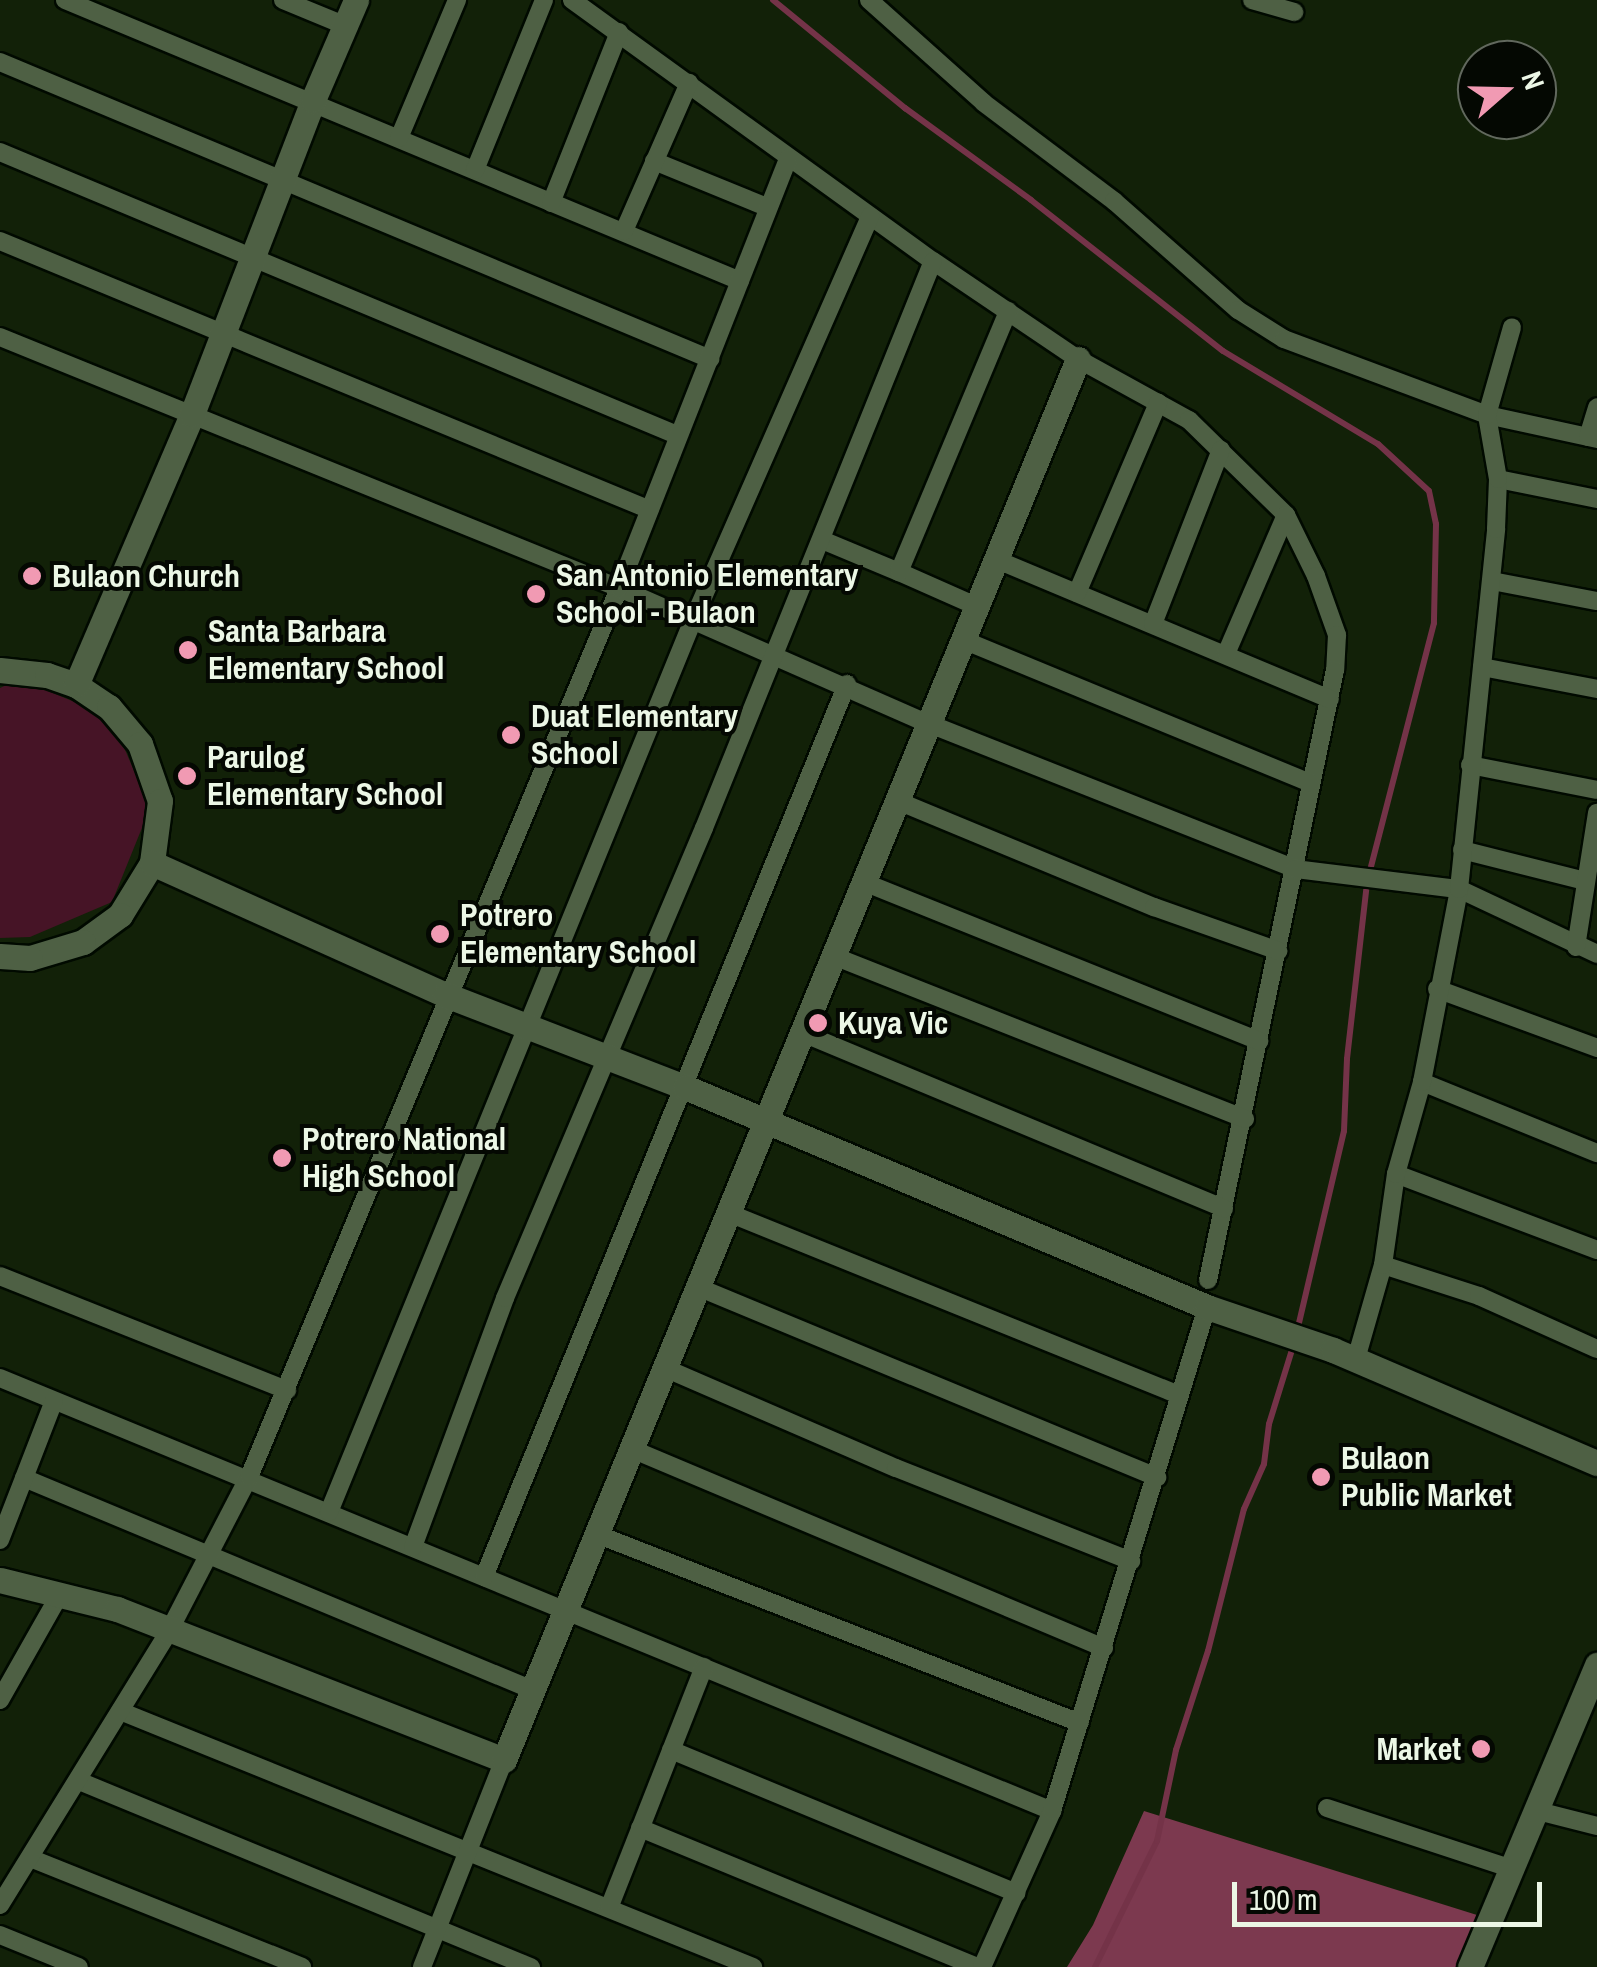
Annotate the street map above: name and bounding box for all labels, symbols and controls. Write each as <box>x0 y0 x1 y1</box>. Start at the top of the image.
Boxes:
north arrow <box>1457 40 1557 140</box>
text: N <box>1513 66 1554 95</box>
place label: Bulaon Church <box>52 557 240 595</box>
place label: San Antonio Elementary School - Bulaon <box>556 557 859 632</box>
marker: Bulaon Church <box>21 565 43 587</box>
marker: San Antonio Elementary School - Bulaon <box>525 583 547 605</box>
place label: Santa Barbara Elementary School <box>208 613 444 688</box>
marker: Santa Barbara Elementary School <box>177 639 199 661</box>
place label: Duat Elementary School <box>531 698 738 773</box>
marker: Duat Elementary School <box>500 724 522 746</box>
place label: Parulog Elementary School <box>207 739 443 814</box>
marker: Parulog Elementary School <box>176 765 198 787</box>
place label: Potrero Elementary School <box>460 897 696 972</box>
marker: Potrero Elementary School <box>429 923 451 945</box>
place label: Kuya Vic <box>838 1004 948 1042</box>
marker: Kuya Vic <box>807 1012 829 1034</box>
place label: Potrero National High School <box>302 1121 506 1196</box>
marker: Potrero National High School <box>271 1147 293 1169</box>
place label: Bulaon Public Market <box>1341 1440 1512 1515</box>
marker: Bulaon Public Market <box>1310 1466 1332 1488</box>
place label: Market <box>1376 1730 1461 1768</box>
marker: Market <box>1470 1738 1492 1760</box>
scale bar <box>1237 1862 1547 1924</box>
text: 100 m <box>1249 1879 1317 1919</box>

